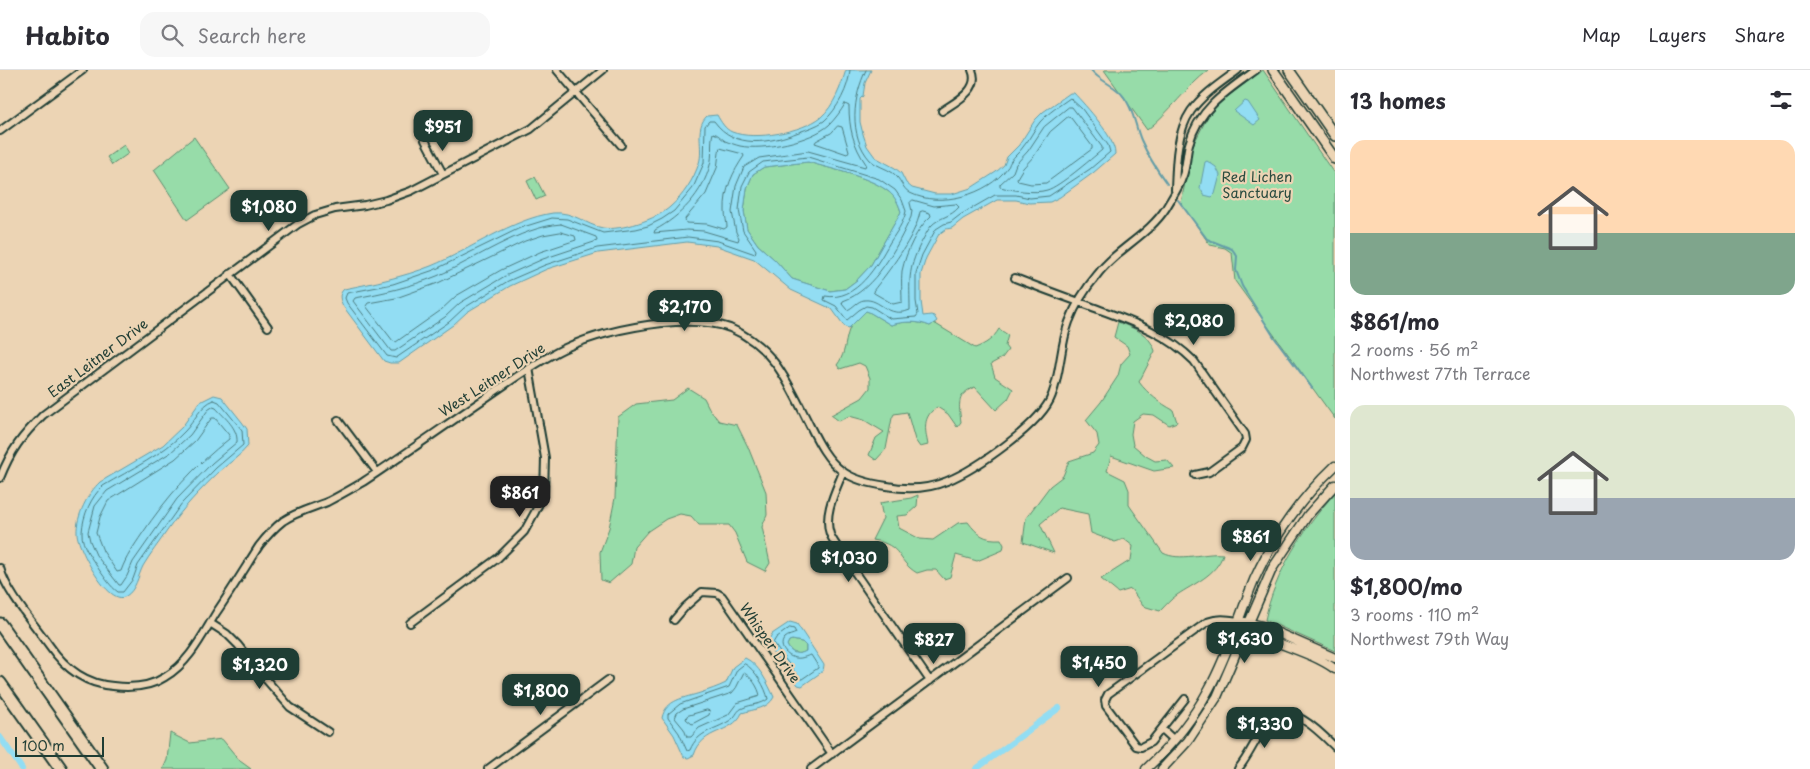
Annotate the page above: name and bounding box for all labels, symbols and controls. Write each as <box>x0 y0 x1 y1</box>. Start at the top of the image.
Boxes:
search box <box>140 12 490 57</box>
text: Habito <box>25 17 110 53</box>
icon: search <box>158 21 186 49</box>
text: Search here <box>198 21 306 49</box>
text: Map <box>1582 21 1621 48</box>
text: Layers <box>1649 21 1706 48</box>
text: Share <box>1734 21 1785 48</box>
text: 13 homes <box>1350 84 1446 116</box>
icon: filters <box>1767 86 1795 114</box>
pin: $951 <box>413 109 473 152</box>
text: $951 <box>425 114 461 138</box>
park label: Red Lichen Sanctuary <box>1222 166 1292 203</box>
icon: home <box>1528 173 1618 263</box>
pin: $1,080 <box>228 190 310 232</box>
text: $1,080 <box>241 194 297 218</box>
pin: $2,170 <box>644 290 726 332</box>
text: $2,170 <box>659 294 711 318</box>
pin: $2,080 <box>1153 304 1235 346</box>
text: $861/mo <box>1350 305 1439 337</box>
text: $2,080 <box>1165 308 1223 332</box>
street label: East Leitner Drive <box>43 313 152 402</box>
street label: West Leitner Drive <box>435 337 549 422</box>
text: 2 rooms · 56 m² <box>1350 337 1479 361</box>
text: Northwest 77th Terrace <box>1350 361 1531 385</box>
icon: home <box>1528 438 1618 528</box>
pin: $861 <box>490 476 550 518</box>
text: $861 <box>501 480 539 504</box>
pin: $861 <box>1221 520 1281 562</box>
text: $861 <box>1232 524 1270 548</box>
pin: $1,030 <box>808 540 890 583</box>
text: $1,030 <box>821 545 877 569</box>
text: $1,800/mo <box>1350 570 1462 602</box>
street label: Whisper Drive <box>735 598 806 687</box>
text: 3 rooms · 110 m² <box>1350 602 1479 626</box>
pin: $827 <box>904 622 964 665</box>
pin: $1,630 <box>1204 622 1286 664</box>
text: $1,630 <box>1217 626 1273 650</box>
text: Northwest 79th Way <box>1350 626 1509 650</box>
text: $827 <box>914 627 954 651</box>
pin: $1,450 <box>1058 646 1140 688</box>
pin: $1,320 <box>219 648 301 690</box>
text: $1,450 <box>1072 650 1126 674</box>
text: $1,320 <box>232 652 288 676</box>
pin: $1,800 <box>500 674 582 716</box>
text: $1,800 <box>513 678 569 702</box>
pin: $1,330 <box>1224 706 1306 749</box>
text: $1,330 <box>1237 711 1293 735</box>
scale bar <box>15 734 104 757</box>
text: 100 m <box>22 735 65 756</box>

